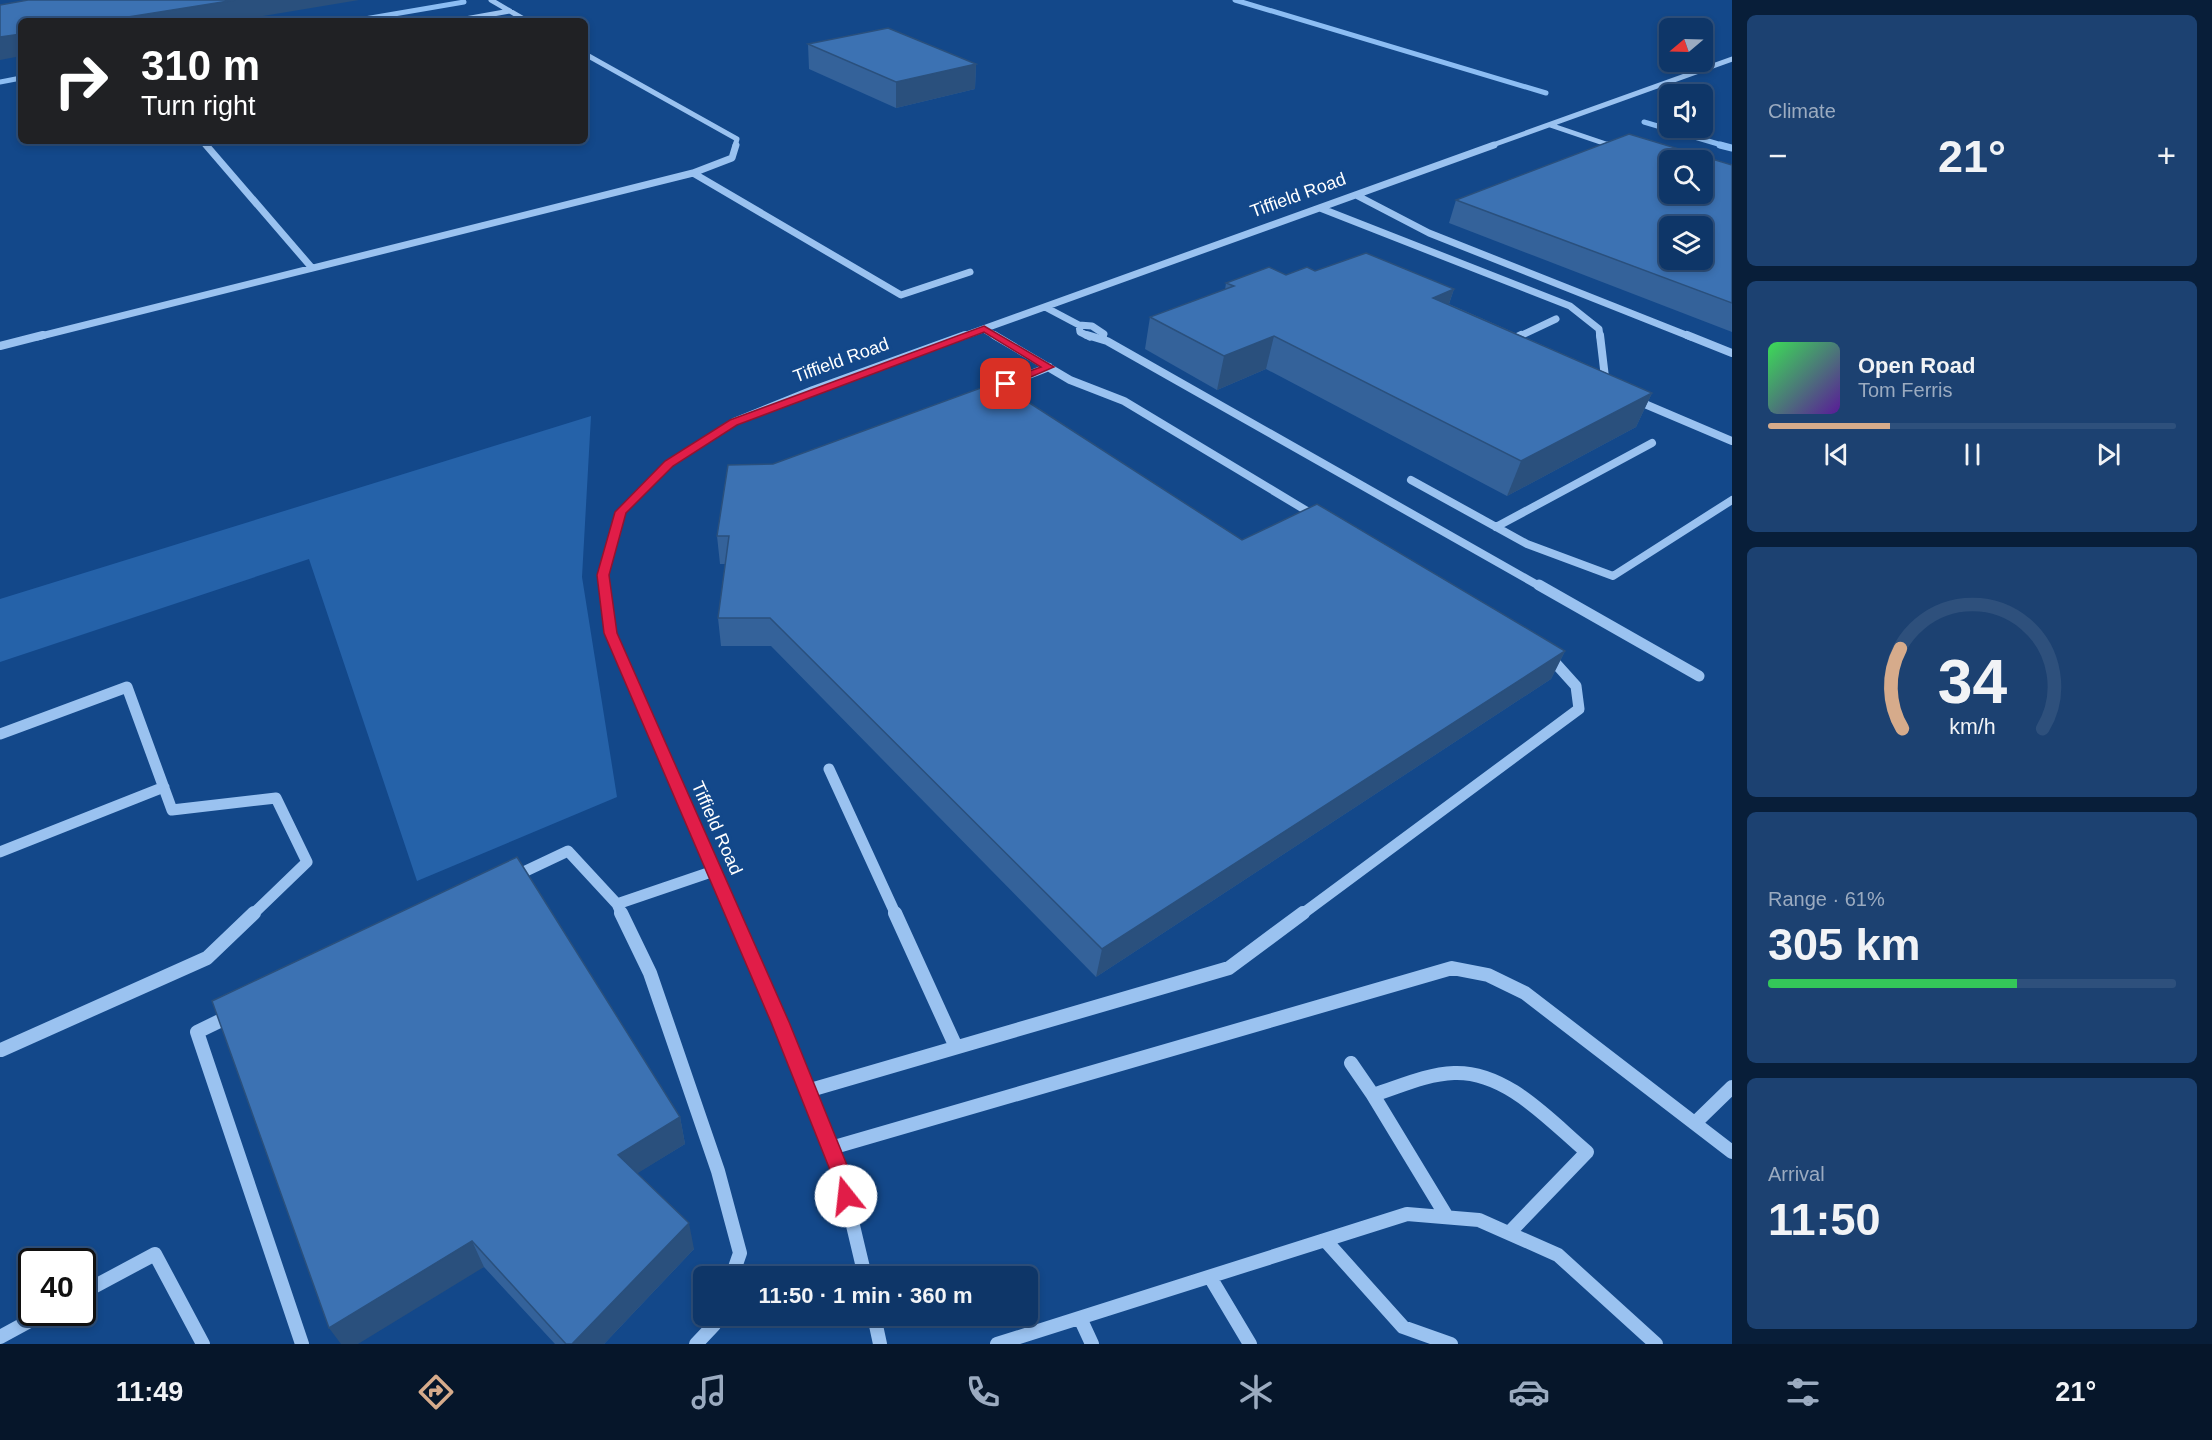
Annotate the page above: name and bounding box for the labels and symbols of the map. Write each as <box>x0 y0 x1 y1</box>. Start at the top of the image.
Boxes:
north arrow <box>1659 18 1713 72</box>
street label: Tiffield Road <box>1248 168 1348 222</box>
street label: Tiffield Road <box>791 333 891 387</box>
pin <box>980 358 1031 409</box>
street label: Tiffield Road <box>688 778 746 878</box>
position arrow <box>814 1164 878 1228</box>
speed limit sign: 40 <box>18 1248 96 1326</box>

